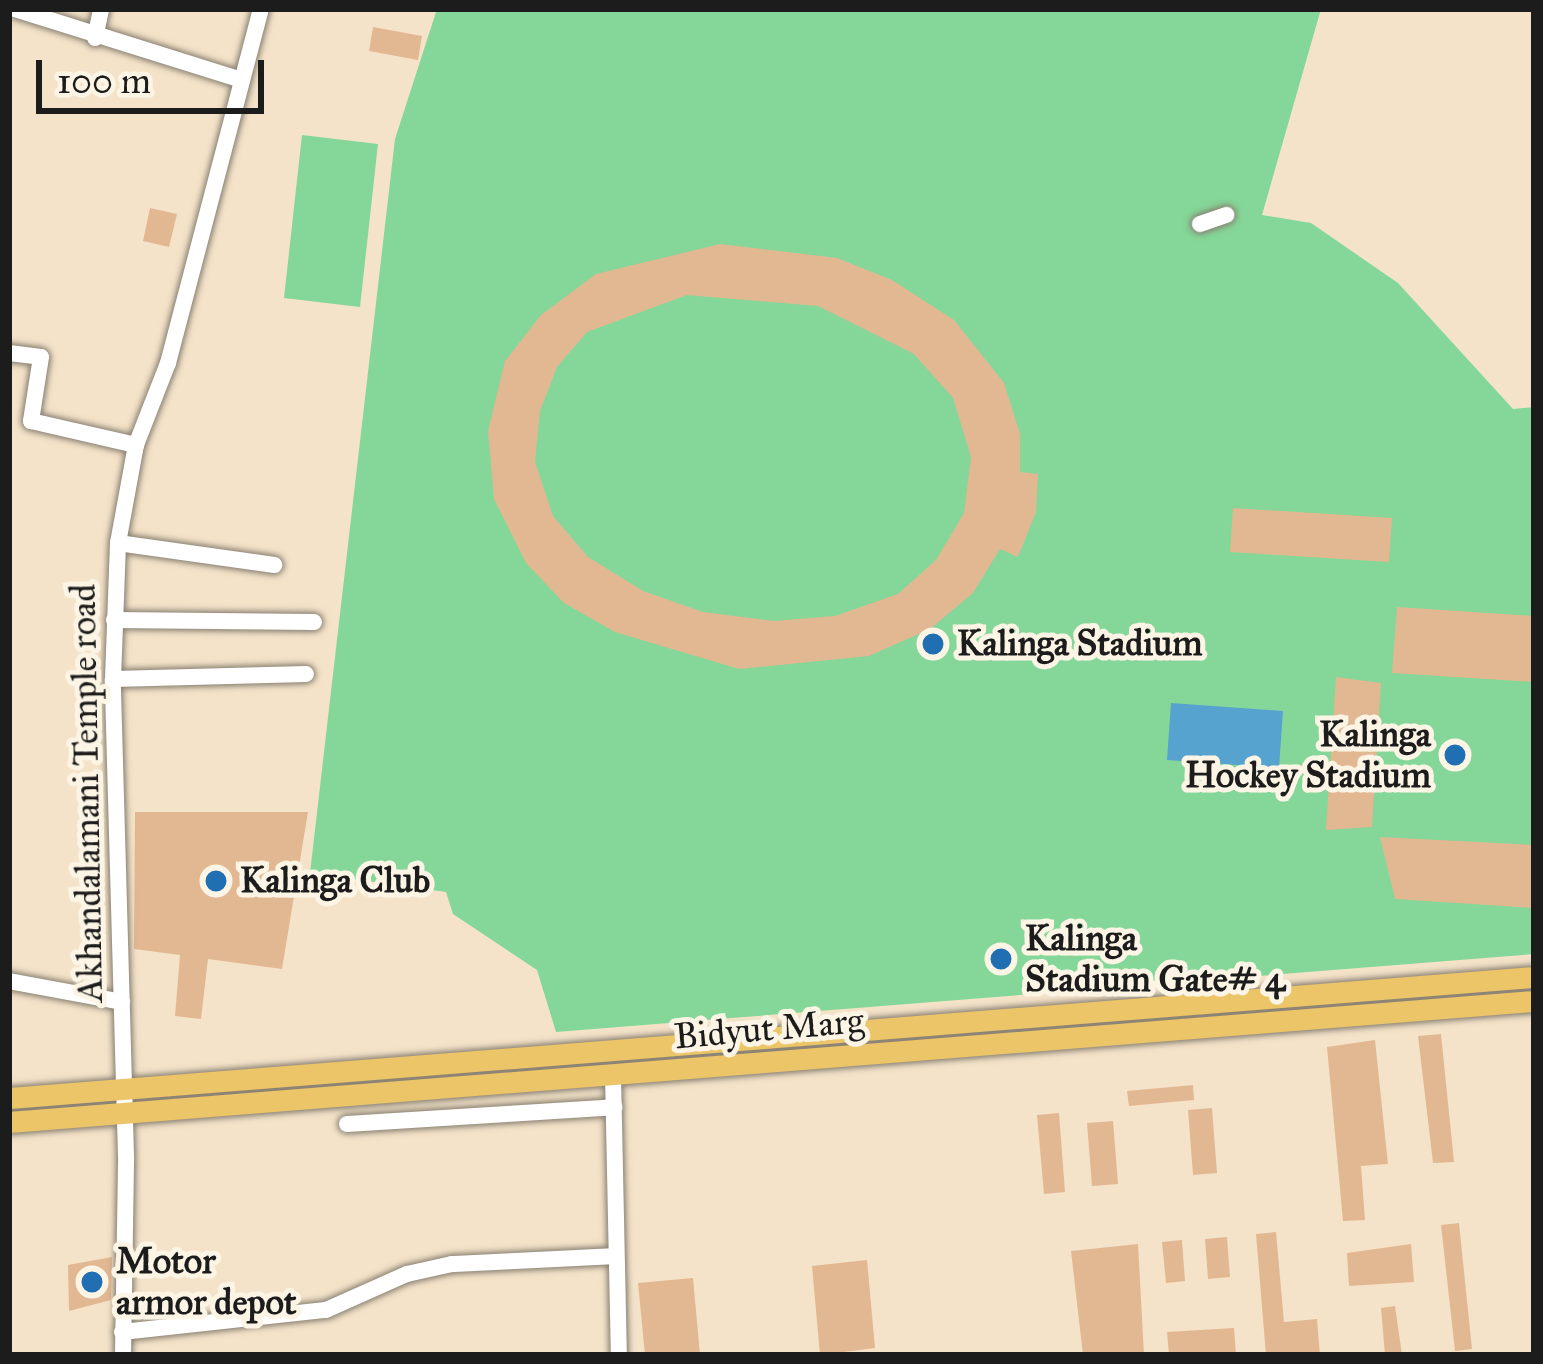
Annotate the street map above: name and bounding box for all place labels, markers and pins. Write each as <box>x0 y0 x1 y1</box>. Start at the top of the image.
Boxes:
place label: Kalinga Stadium <box>957 622 1202 666</box>
marker: Kalinga Stadium <box>920 631 946 657</box>
place label: Kalinga Hockey Stadium <box>1185 712 1431 797</box>
marker: Kalinga Hockey Stadium <box>1442 742 1468 768</box>
place label: Kalinga Club <box>240 859 430 903</box>
marker: Kalinga Club <box>203 868 229 894</box>
place label: Kalinga Stadium Gate# 4 <box>1025 916 1285 1001</box>
marker: Kalinga Stadium Gate# 4 <box>988 946 1014 972</box>
place label: Motor armor depot <box>116 1239 297 1324</box>
marker: Motor armor depot <box>79 1269 105 1295</box>

